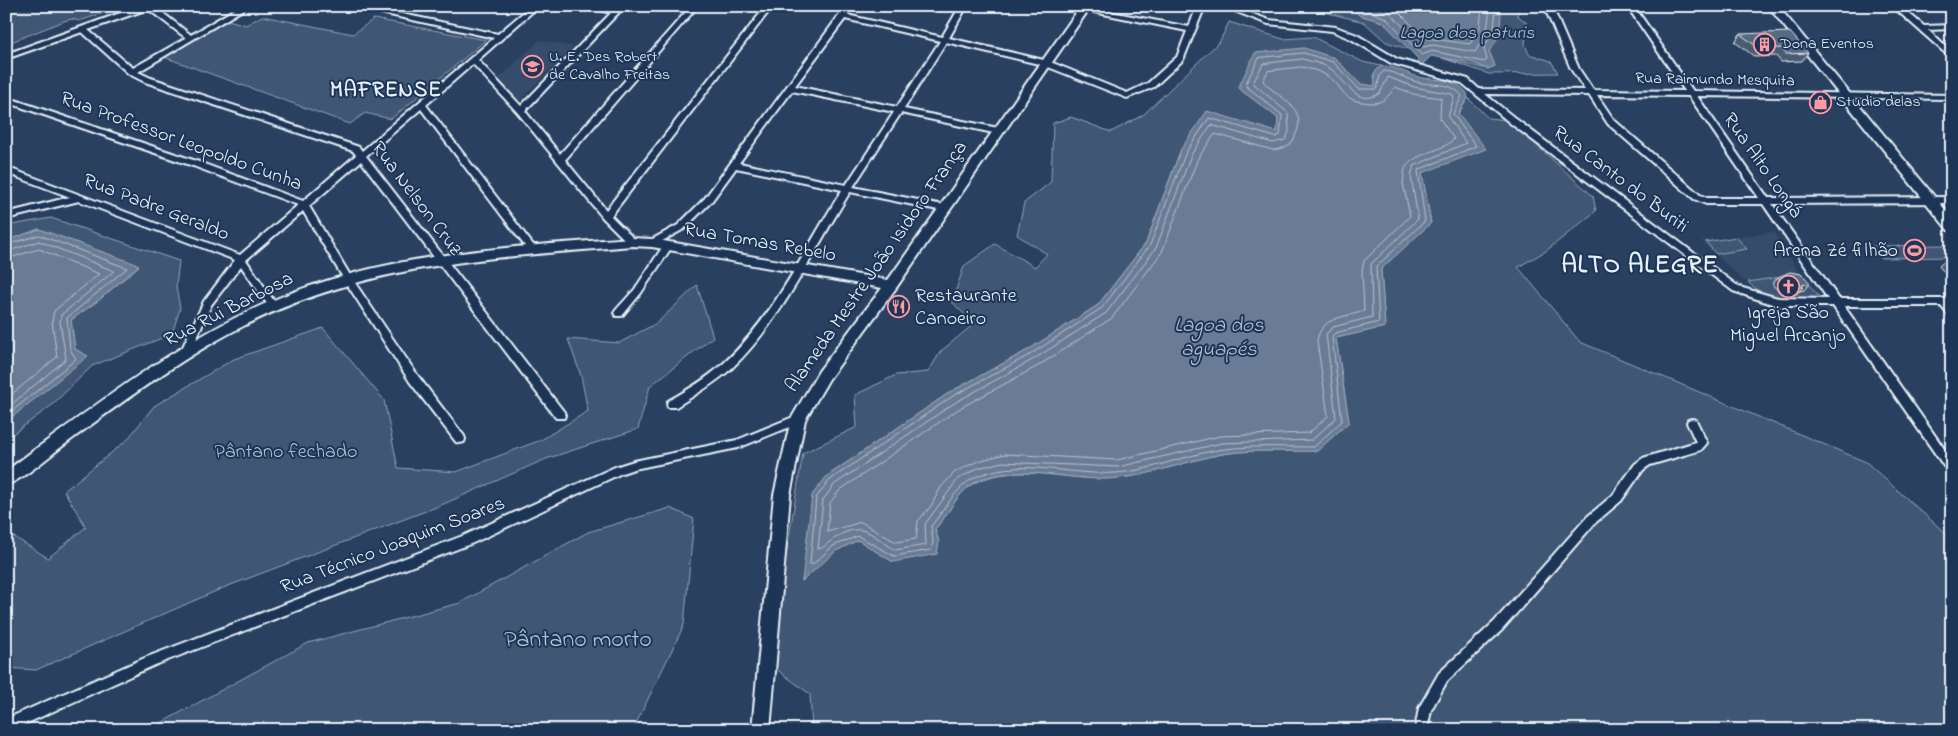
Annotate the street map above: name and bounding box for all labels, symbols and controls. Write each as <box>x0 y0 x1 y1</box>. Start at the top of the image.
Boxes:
water label: Lagoa dos paturis <box>1400 21 1535 47</box>
building icon: Dona Eventos <box>1752 32 1776 56</box>
place label: Dona Eventos <box>1779 32 1874 56</box>
place label: U. E. Des Robert de Cavalho Freitas <box>549 45 670 87</box>
school or university icon: U. E. Des Robert de Cavalho Freitas <box>521 54 545 78</box>
street label: Rua Raimundo Mesquita <box>1635 67 1795 93</box>
district label: MAFRENSE <box>330 76 442 106</box>
street label: Rua Professor Leopoldo Cunha <box>56 85 306 199</box>
shop icon: Studio delas <box>1808 90 1832 114</box>
place label: Studio delas <box>1836 90 1921 114</box>
street label: Rua Alto Longá <box>1714 107 1809 225</box>
street label: Rua Canto do Buriti <box>1546 119 1694 241</box>
street label: Alameda Mestre João Isidoro França <box>779 135 975 399</box>
street label: Rua Nelson Cruz <box>363 136 469 263</box>
street label: Rua Padre Geraldo <box>79 167 233 249</box>
street label: Rua Tomas Rebelo <box>682 215 838 271</box>
place label: Arena Zé filhão <box>1773 237 1898 266</box>
sports icon: Arena Zé filhão <box>1902 239 1926 263</box>
district label: ALTO ALEGRE <box>1561 248 1719 284</box>
street label: Rua Rui Barbosa <box>159 265 299 355</box>
church icon: Igreja São Miguel Arcanjo <box>1776 275 1800 299</box>
place label: Restaurante Canoeiro <box>915 282 1017 334</box>
restaurant icon: Restaurante Canoeiro <box>887 295 911 319</box>
place label: Igreja São Miguel Arcanjo <box>1730 299 1846 352</box>
water label: Lagoa dos aguapés <box>1174 311 1264 366</box>
park label: Pântano fechado <box>215 438 357 467</box>
street label: Rua Técnico Joaquim Soares <box>276 490 510 602</box>
park label: Pântano morto <box>504 623 652 658</box>

